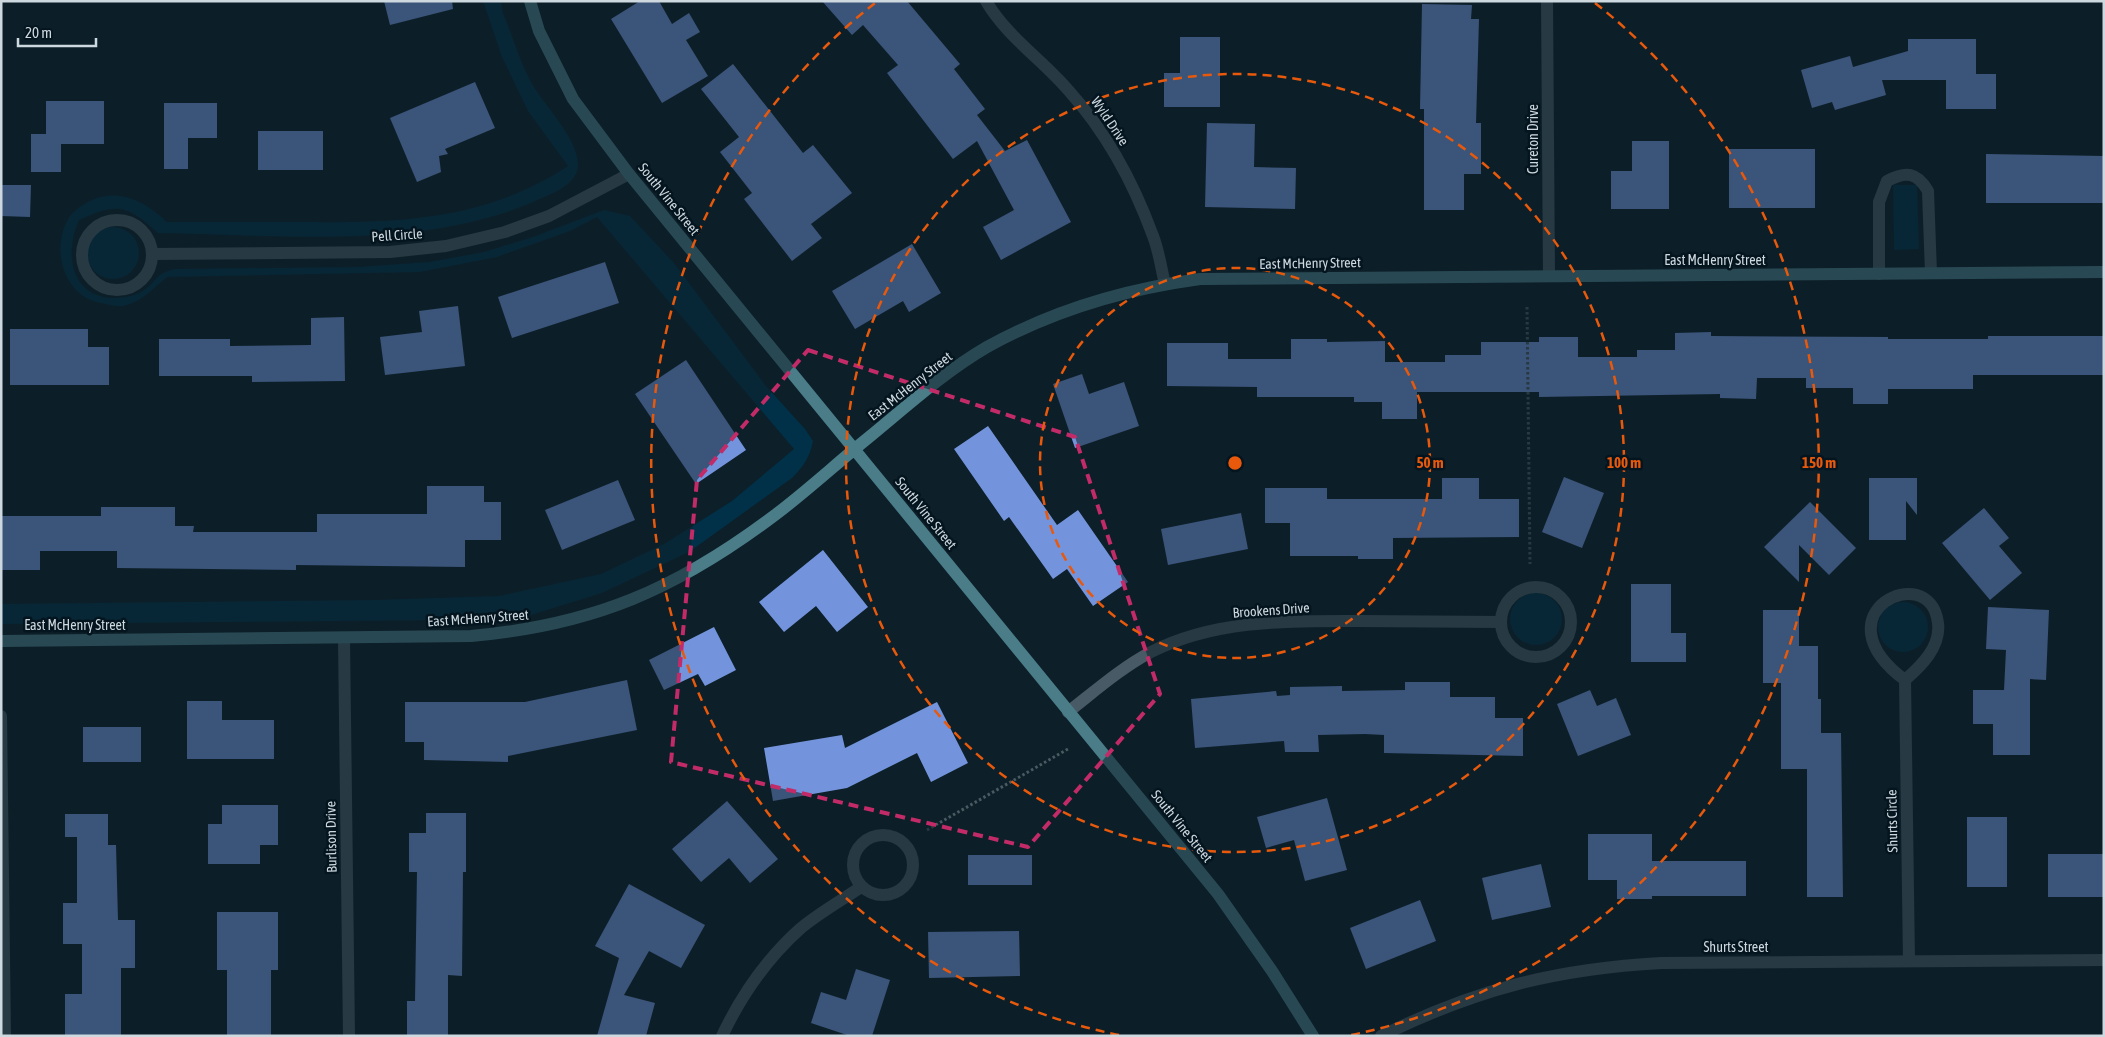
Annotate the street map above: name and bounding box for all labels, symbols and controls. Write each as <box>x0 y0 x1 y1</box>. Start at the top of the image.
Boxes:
scale bar <box>18 15 95 47</box>
text: 20 m <box>25 24 52 41</box>
street label: Wyld Drive <box>1088 94 1132 148</box>
street label: Cureton Drive <box>1525 104 1541 174</box>
street label: South Vine Street <box>635 160 703 238</box>
street label: Pell Circle <box>371 225 423 245</box>
street label: East McHenry Street <box>1664 252 1766 268</box>
street label: East McHenry Street <box>1259 254 1361 272</box>
street label: East McHenry Street <box>865 348 955 424</box>
centre of rings <box>1226 454 1244 472</box>
text: 50 m <box>1417 454 1444 471</box>
text: 100 m <box>1607 454 1641 471</box>
text: 150 m <box>1802 454 1836 471</box>
street label: South Vine Street <box>892 474 960 552</box>
street label: Brookens Drive <box>1232 599 1310 621</box>
street label: East McHenry Street <box>427 606 529 630</box>
street label: East McHenry Street <box>24 617 126 633</box>
street label: South Vine Street <box>1148 787 1216 865</box>
street label: Shurts Circle <box>1883 789 1901 853</box>
street label: Burlison Drive <box>322 801 340 873</box>
street label: Shurts Street <box>1703 939 1769 955</box>

